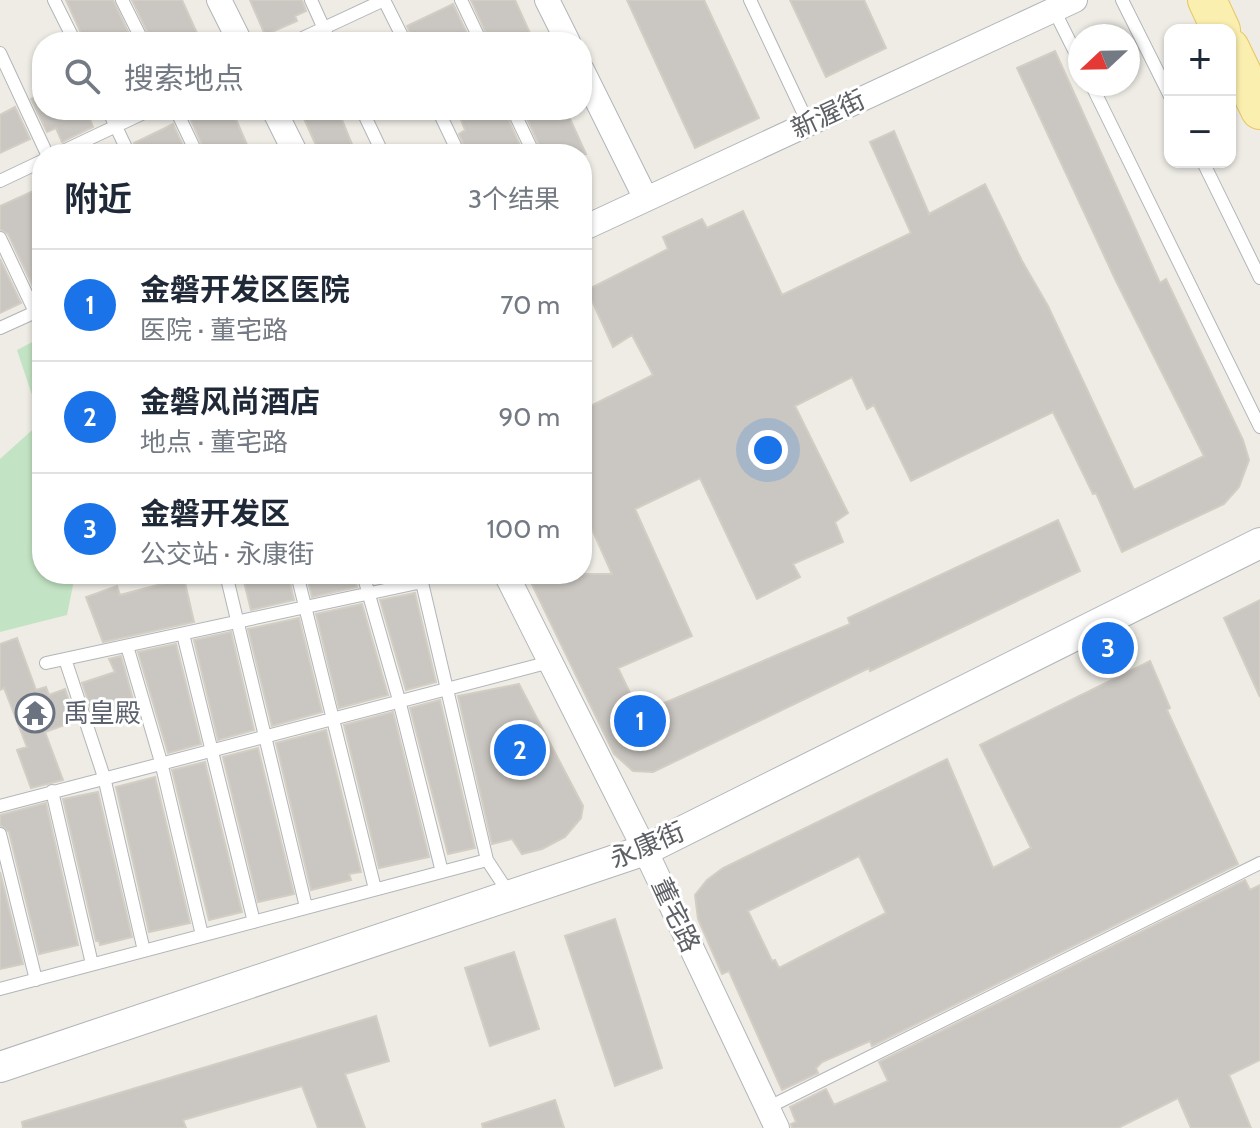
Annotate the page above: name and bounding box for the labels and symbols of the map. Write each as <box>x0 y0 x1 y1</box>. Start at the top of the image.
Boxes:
north arrow <box>1068 24 1140 96</box>
street label: 新渥街 <box>786 83 870 145</box>
your location <box>748 430 788 470</box>
pin: 3 <box>1082 618 1134 678</box>
pin: 1 <box>614 691 666 751</box>
temple icon: 禹皇殿 <box>14 692 56 734</box>
place label: 禹皇殿 <box>63 697 141 729</box>
pin: 2 <box>494 720 546 780</box>
street label: 永康街 <box>605 815 689 875</box>
street label: 董宅路 <box>645 873 707 957</box>

